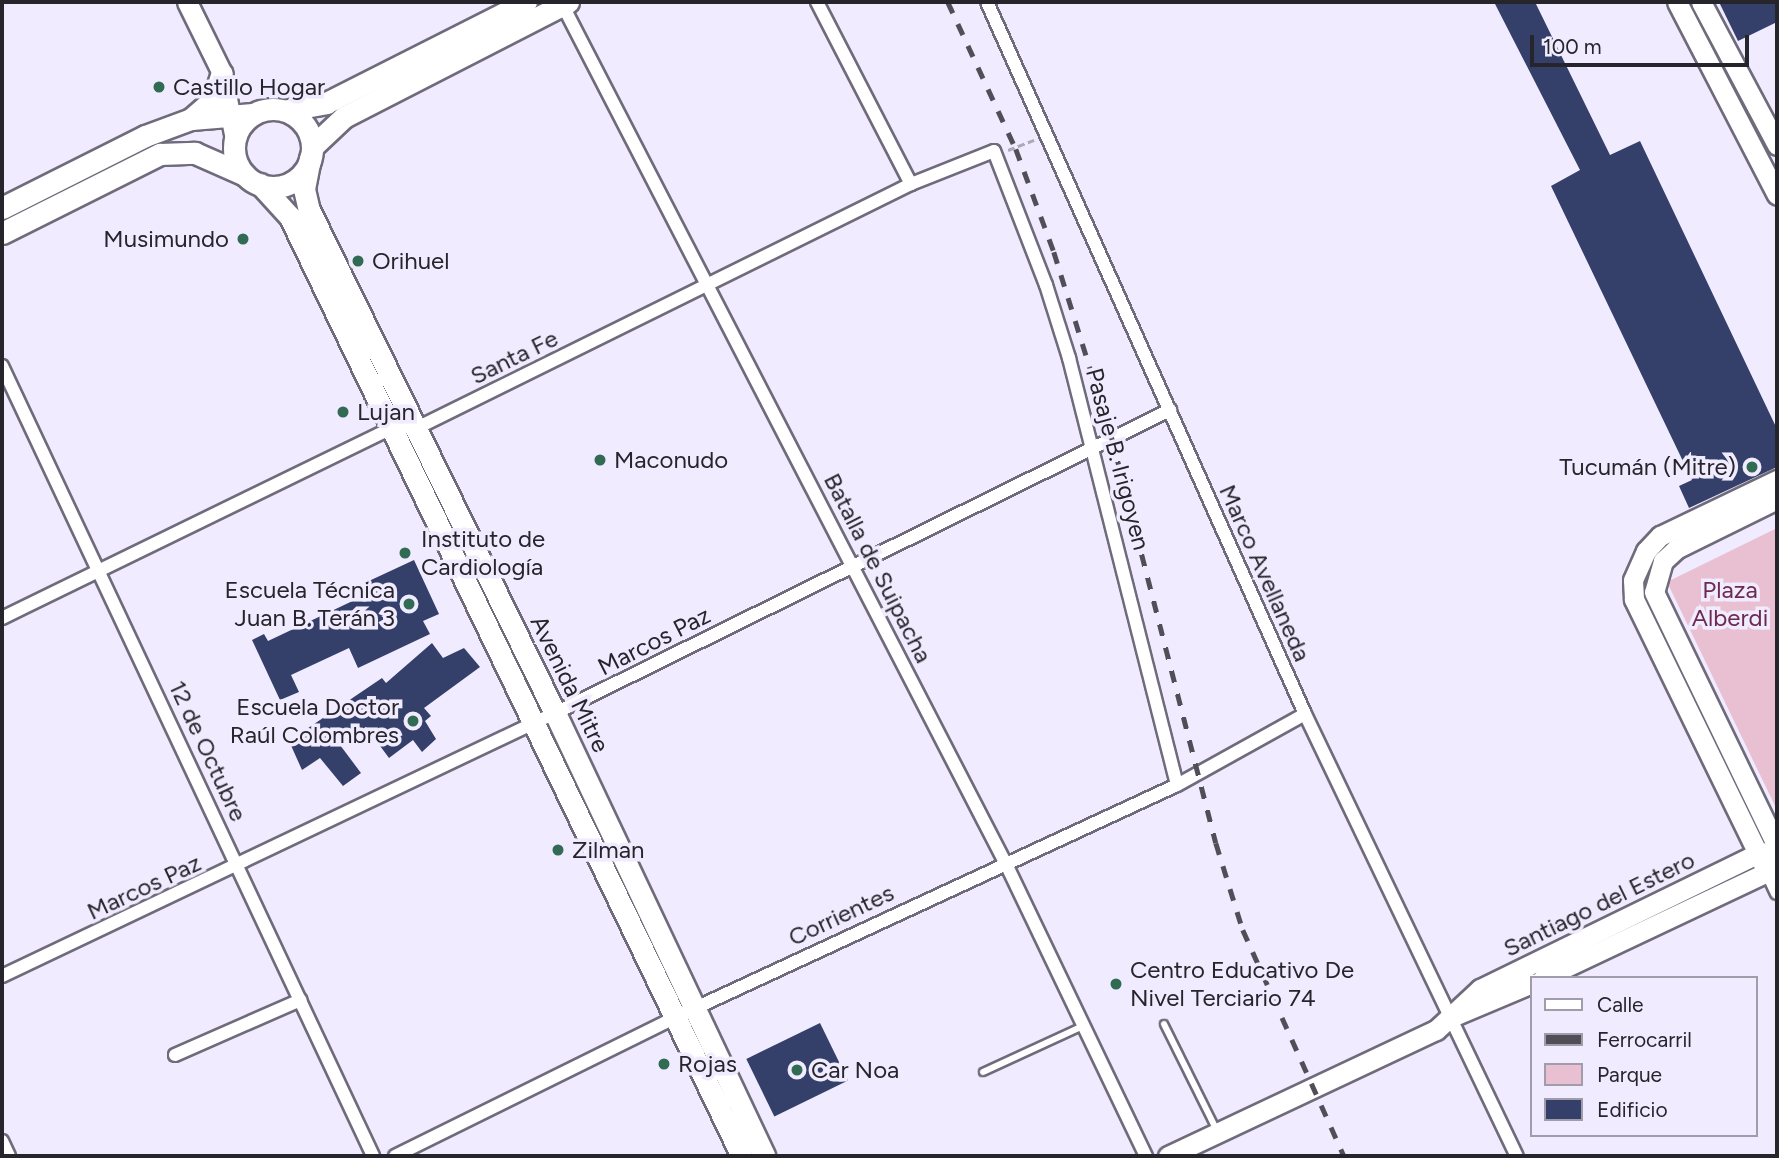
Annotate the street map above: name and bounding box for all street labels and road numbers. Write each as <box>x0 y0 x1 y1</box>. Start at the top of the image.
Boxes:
street label: Santa Fe <box>466 324 562 390</box>
street label: Pasaje B. Irigoyen <box>1080 365 1156 553</box>
street label: Batalla de Suipacha <box>818 468 938 668</box>
street label: Marco Avellaneda <box>1213 480 1317 666</box>
street label: Marcos Paz <box>593 600 715 682</box>
street label: Avenida Mitre <box>524 611 616 757</box>
street label: 12 de Octubre <box>163 676 253 826</box>
street label: Santiago del Estero <box>1499 845 1699 963</box>
street label: Marcos Paz <box>82 848 206 926</box>
street label: Corrientes <box>784 878 898 952</box>

